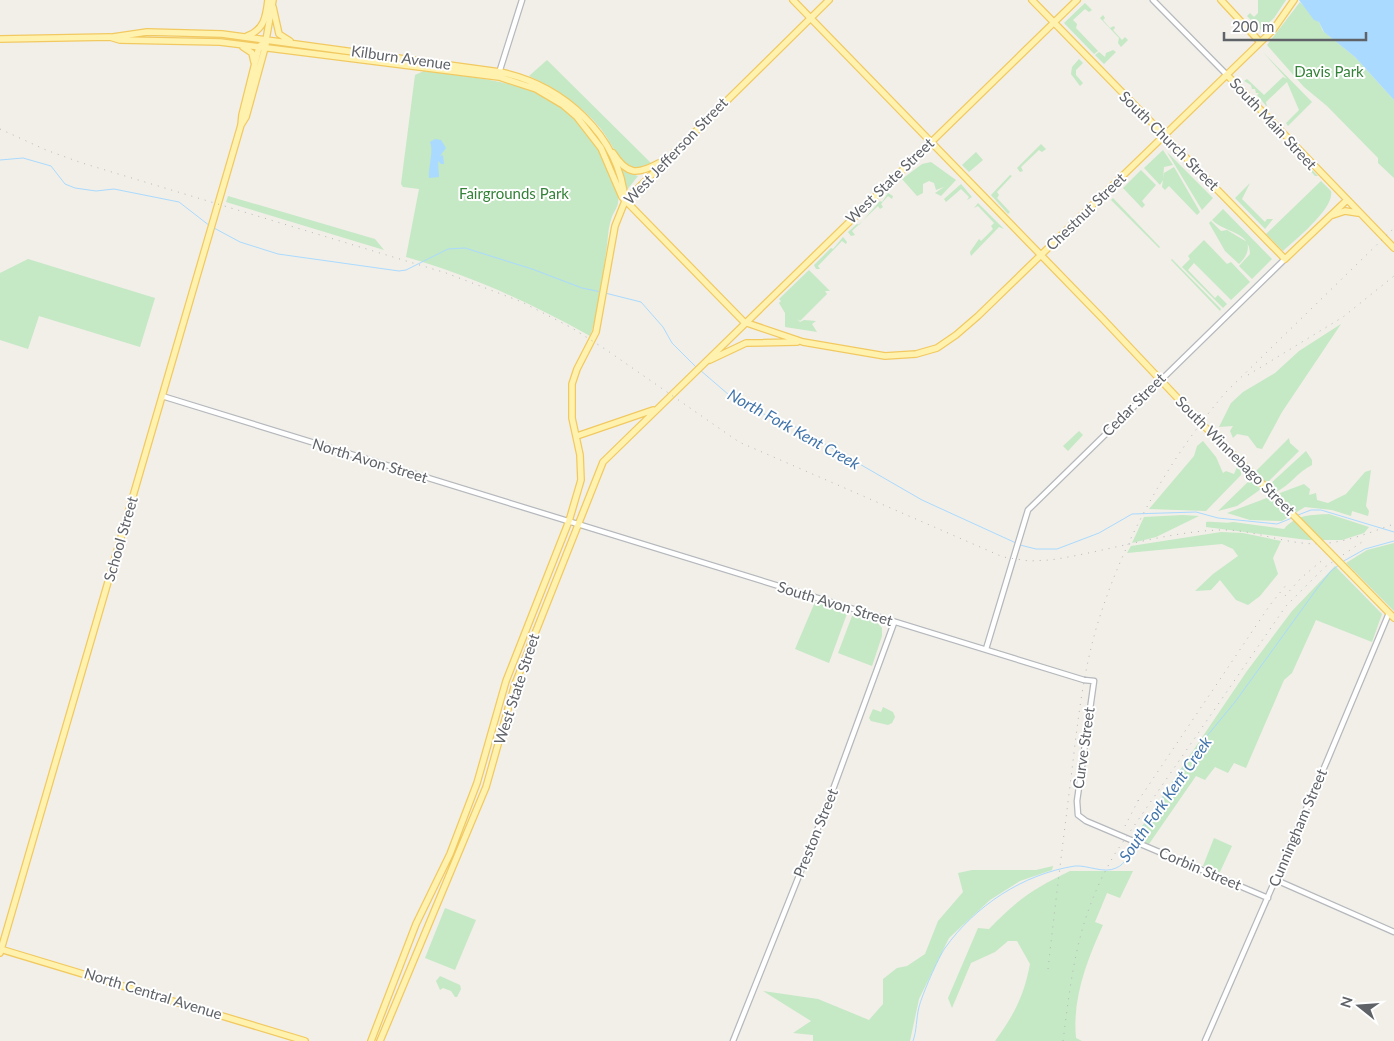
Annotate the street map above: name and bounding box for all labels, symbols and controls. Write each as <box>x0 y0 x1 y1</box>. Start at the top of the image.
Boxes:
scale bar <box>1224 10 1366 42</box>
text: 200 m <box>1232 17 1274 35</box>
street label: Kilburn Avenue <box>350 41 452 73</box>
park label: Davis Park <box>1294 62 1364 80</box>
street label: South Main Street <box>1227 74 1321 173</box>
street label: South Church Street <box>1116 87 1224 194</box>
street label: West Jefferson Street <box>620 93 731 207</box>
street label: West State Street <box>842 133 938 227</box>
street label: Chestnut Street <box>1042 168 1129 254</box>
park label: Fairgrounds Park <box>459 184 569 202</box>
street label: Cedar Street <box>1098 368 1169 440</box>
water label: North Fork Kent Creek <box>725 384 864 473</box>
street label: South Winnebago Street <box>1172 392 1300 519</box>
street label: North Avon Street <box>310 434 431 486</box>
street label: School Street <box>99 494 141 583</box>
street label: South Avon Street <box>776 577 896 629</box>
street label: West State Street <box>490 630 543 746</box>
street label: Curve Street <box>1068 705 1098 790</box>
water label: South Fork Kent Creek <box>1114 732 1215 865</box>
street label: Cunningham Street <box>1264 765 1330 889</box>
street label: Preston Street <box>789 785 841 880</box>
street label: Corbin Street <box>1157 843 1245 894</box>
street label: North Central Avenue <box>82 963 225 1023</box>
north arrow <box>1334 981 1384 1031</box>
text: N <box>1336 994 1356 1010</box>

